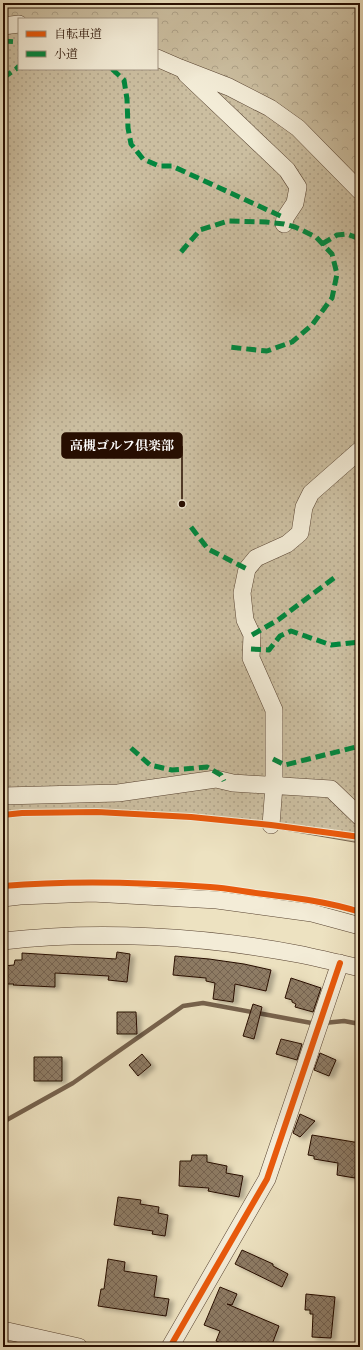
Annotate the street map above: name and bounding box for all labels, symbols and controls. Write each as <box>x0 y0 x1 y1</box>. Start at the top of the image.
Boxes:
legend <box>18 18 158 70</box>
text: 自転車道 <box>54 26 102 41</box>
text: 小道 <box>54 46 78 61</box>
callout: 高槻ゴルフ倶楽部 <box>62 433 182 458</box>
text: 高槻ゴルフ倶楽部 <box>70 437 174 453</box>

